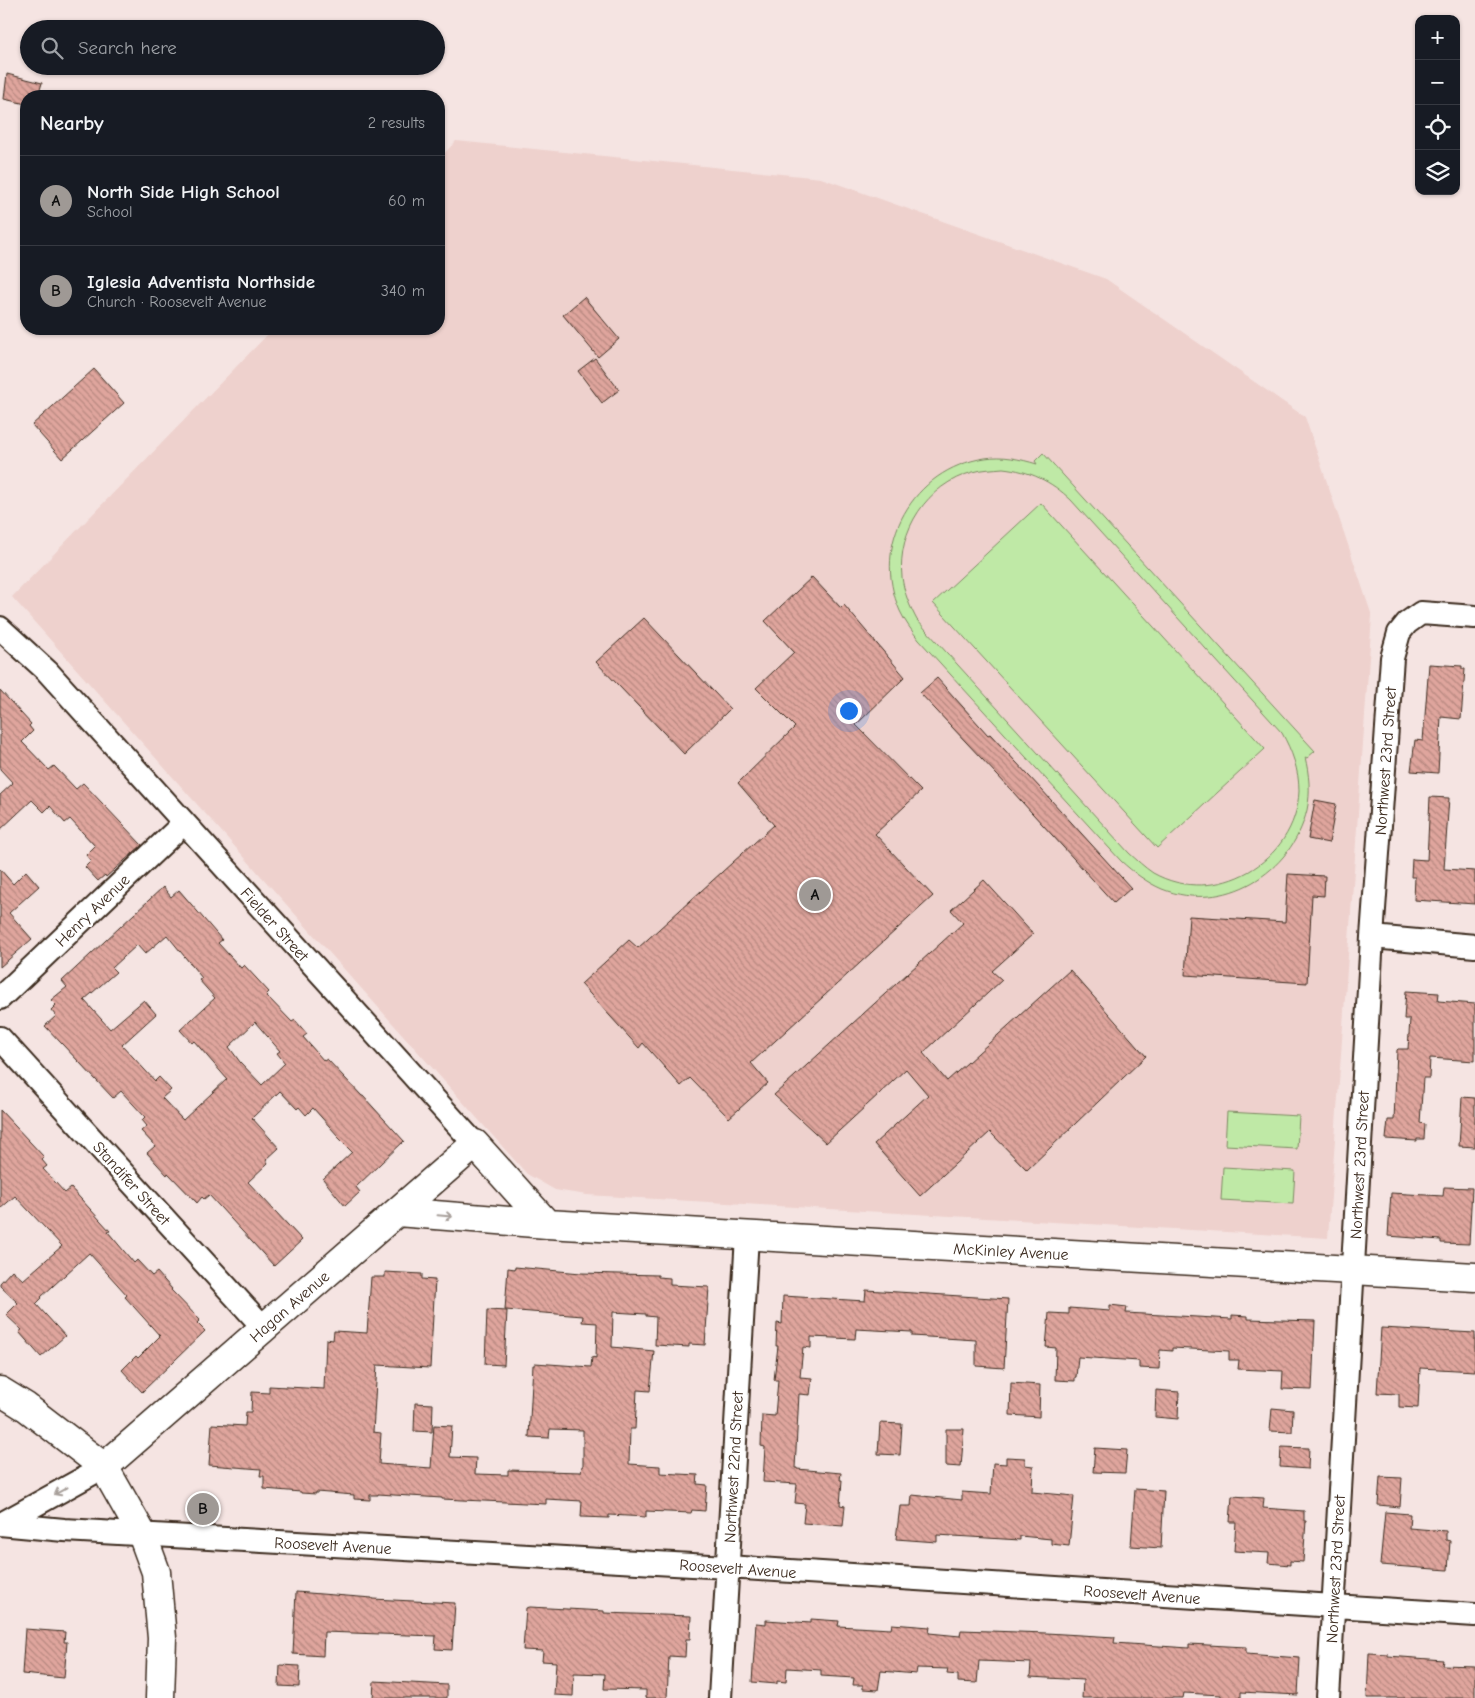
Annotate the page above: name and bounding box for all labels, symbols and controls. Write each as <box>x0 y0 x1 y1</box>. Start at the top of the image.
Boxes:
map controls <box>1415 15 1460 195</box>
button: + <box>1415 15 1460 60</box>
search box <box>20 20 445 75</box>
icon: search <box>38 34 66 62</box>
text: Search here <box>78 37 177 59</box>
button: − <box>1415 60 1460 105</box>
button: locate <box>1415 105 1460 150</box>
text: Nearby <box>40 111 104 135</box>
text: 2 results <box>368 114 425 132</box>
button: layers <box>1415 150 1460 195</box>
text: North Side High School <box>87 181 280 203</box>
text: A <box>52 192 60 210</box>
text: 60 m <box>388 192 425 210</box>
text: School <box>87 203 133 221</box>
text: Iglesia Adventista Northside <box>87 271 315 293</box>
text: B <box>51 282 61 300</box>
text: 340 m <box>381 282 425 300</box>
text: Church · Roosevelt Avenue <box>87 293 267 311</box>
street label: Northwest 23rd Street <box>1372 686 1400 836</box>
your location <box>836 698 862 724</box>
street label: Henry Avenue <box>52 871 133 951</box>
pin: A <box>799 876 831 914</box>
street label: Fielder Street <box>237 884 312 965</box>
street label: Northwest 23rd Street <box>1347 1090 1373 1240</box>
street label: Standifer Street <box>89 1138 174 1229</box>
one-way arrow <box>437 1211 453 1220</box>
street label: McKinley Avenue <box>953 1240 1069 1264</box>
street label: Hagan Avenue <box>246 1267 333 1346</box>
street label: Northwest 22nd Street <box>721 1390 747 1543</box>
one-way arrow <box>54 1486 69 1496</box>
pin: B <box>187 1490 219 1528</box>
street label: Northwest 23rd Street <box>1323 1494 1349 1644</box>
street label: Roosevelt Avenue <box>274 1534 392 1558</box>
street label: Roosevelt Avenue <box>679 1556 797 1582</box>
street label: Roosevelt Avenue <box>1083 1582 1201 1608</box>

